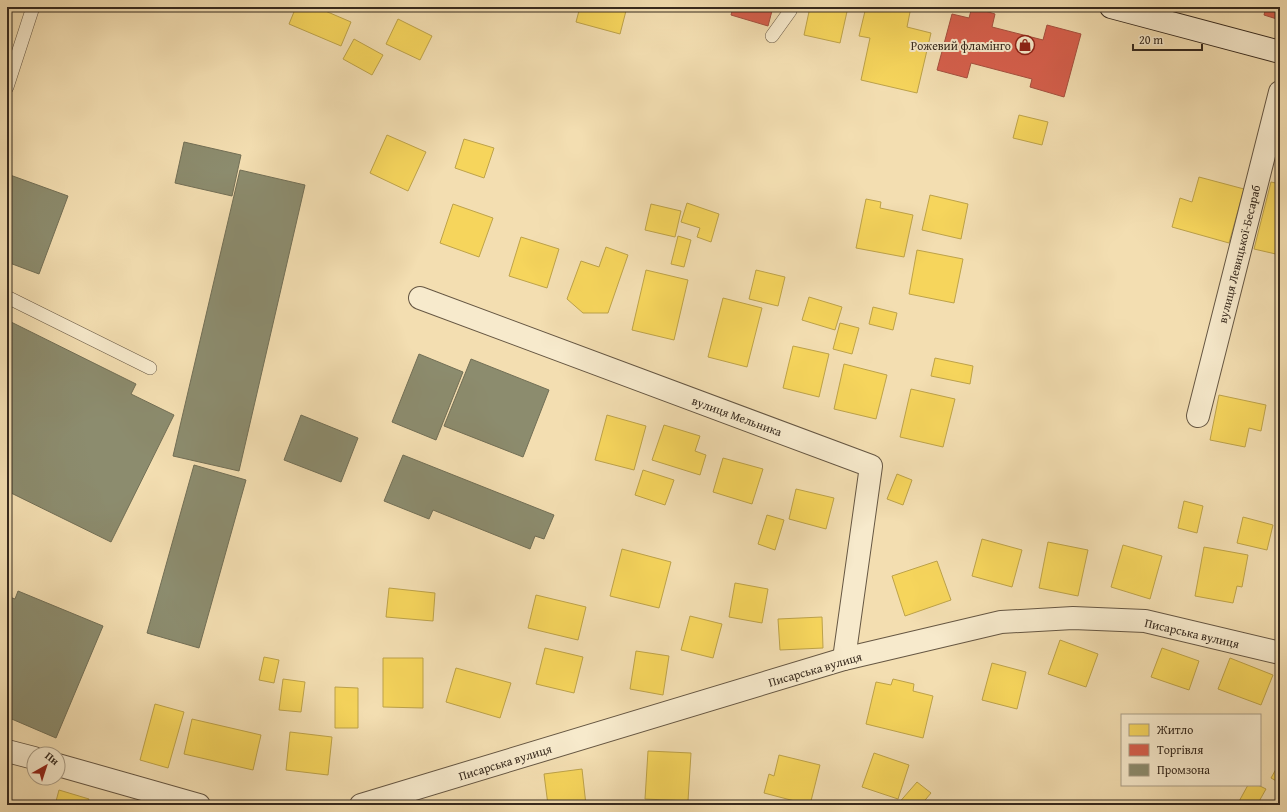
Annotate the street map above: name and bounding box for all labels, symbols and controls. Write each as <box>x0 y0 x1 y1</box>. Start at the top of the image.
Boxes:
scale bar <box>1133 26 1202 52</box>
text: 20 m <box>1139 31 1163 48</box>
shop icon: Рожевий фламінго <box>1014 34 1036 56</box>
place label: Рожевий фламінго <box>911 37 1011 54</box>
street label: вулиця Левицької-Бесараб <box>1214 183 1264 325</box>
street label: вулиця Мельника <box>690 392 785 440</box>
street label: Писарська вулиця <box>1143 614 1241 652</box>
street label: Писарська вулиця <box>766 648 864 690</box>
legend <box>1121 714 1261 786</box>
text: Житло <box>1156 721 1193 738</box>
street label: Писарська вулиця <box>456 740 554 784</box>
text: Торгівля <box>1157 741 1203 758</box>
north arrow <box>26 746 66 786</box>
text: Пн <box>42 748 63 769</box>
text: Промзона <box>1157 761 1210 778</box>

